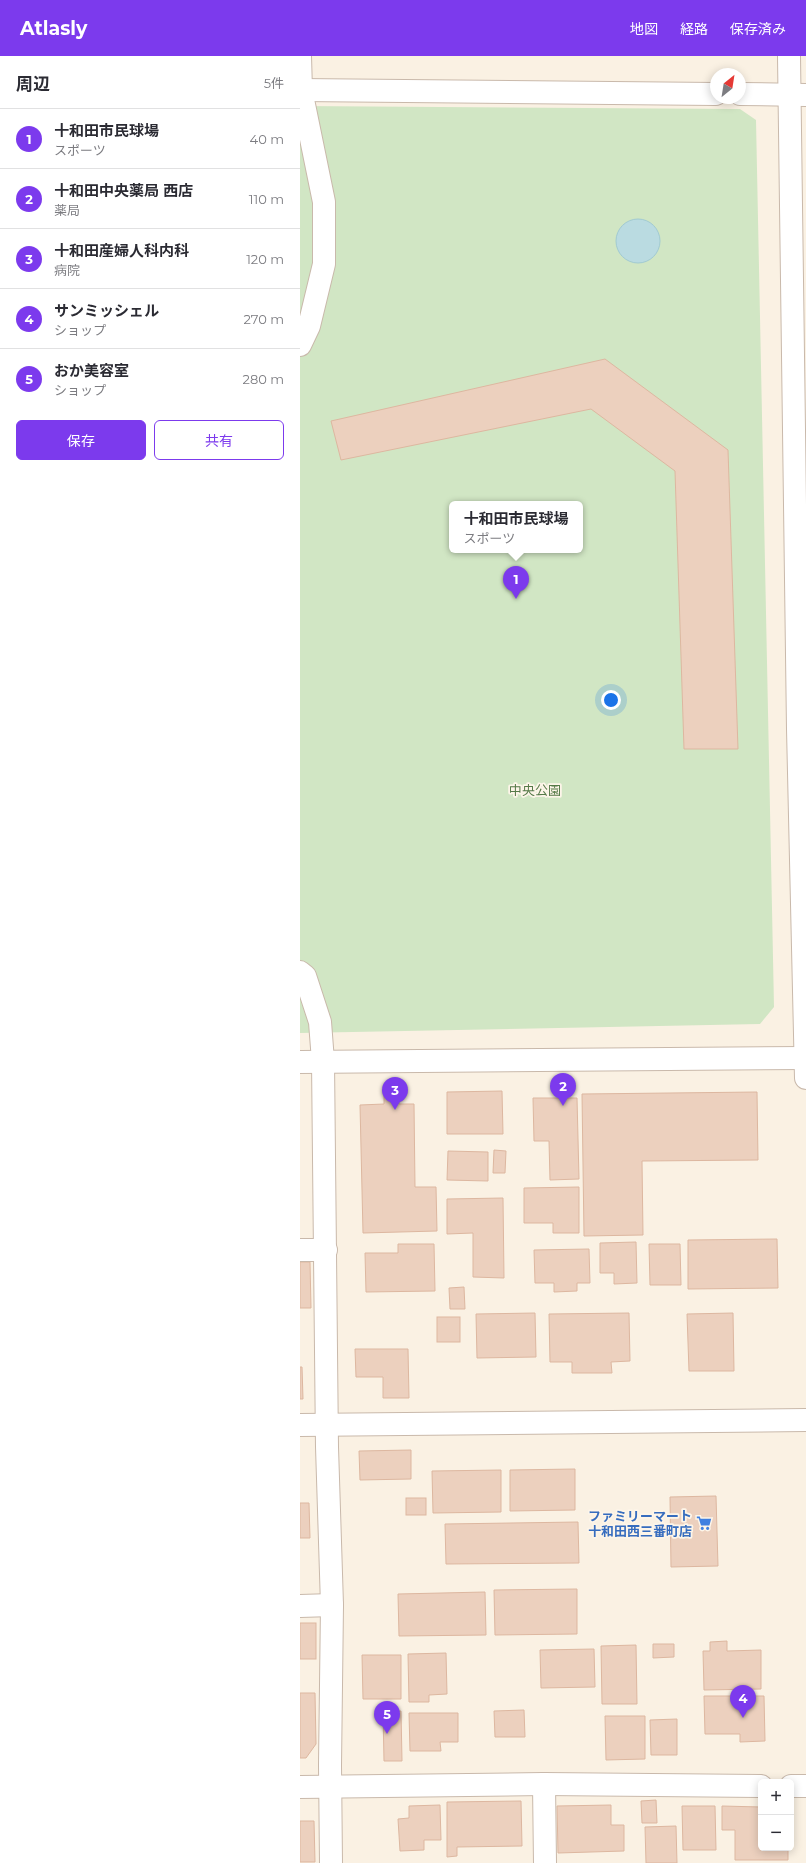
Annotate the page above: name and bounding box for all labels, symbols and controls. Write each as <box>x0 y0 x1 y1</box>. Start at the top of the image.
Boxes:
text: Atlasly <box>20 17 87 40</box>
text: 地図 <box>630 20 658 38</box>
text: 経路 <box>680 20 708 38</box>
text: 保存済み <box>730 20 786 38</box>
north arrow <box>710 68 746 104</box>
text: 周辺 <box>16 74 50 94</box>
text: 5件 <box>264 75 284 91</box>
text: 十和田市民球場 <box>54 121 159 140</box>
text: 1 <box>26 131 32 147</box>
text: 40 m <box>250 131 284 147</box>
text: スポーツ <box>54 142 106 158</box>
text: 十和田中央薬局 西店 <box>54 181 193 200</box>
text: 2 <box>25 191 33 207</box>
text: 110 m <box>249 191 284 207</box>
text: 薬局 <box>54 202 80 218</box>
text: 十和田産婦人科内科 <box>54 241 189 260</box>
text: 3 <box>25 251 33 267</box>
text: 120 m <box>246 251 284 267</box>
text: 病院 <box>54 262 80 278</box>
text: サンミッシェル <box>54 301 159 320</box>
text: 4 <box>25 311 33 327</box>
text: 270 m <box>243 311 284 327</box>
text: ショップ <box>54 322 106 338</box>
text: おか美容室 <box>54 361 129 380</box>
text: 5 <box>25 371 33 387</box>
text: 280 m <box>243 371 284 387</box>
text: ショップ <box>54 382 106 398</box>
button: 保存 <box>16 420 146 460</box>
button: 共有 <box>154 420 284 460</box>
popup <box>449 501 583 553</box>
text: 十和田市民球場 <box>463 509 569 528</box>
text: スポーツ <box>463 530 515 546</box>
pin: 1 <box>503 566 529 599</box>
your location <box>601 690 621 710</box>
park label: 中央公園 <box>509 782 561 798</box>
pin: 2 <box>550 1073 576 1106</box>
pin: 3 <box>382 1077 408 1110</box>
place label: ファミリーマート 十和田西三番町店 <box>588 1508 692 1539</box>
supermarket icon: ファミリーマート 十和田西三番町店 <box>695 1514 713 1532</box>
pin: 4 <box>730 1685 756 1718</box>
pin: 5 <box>374 1701 400 1734</box>
map controls <box>758 1779 794 1851</box>
button: + <box>758 1779 794 1815</box>
button: − <box>758 1815 794 1851</box>

